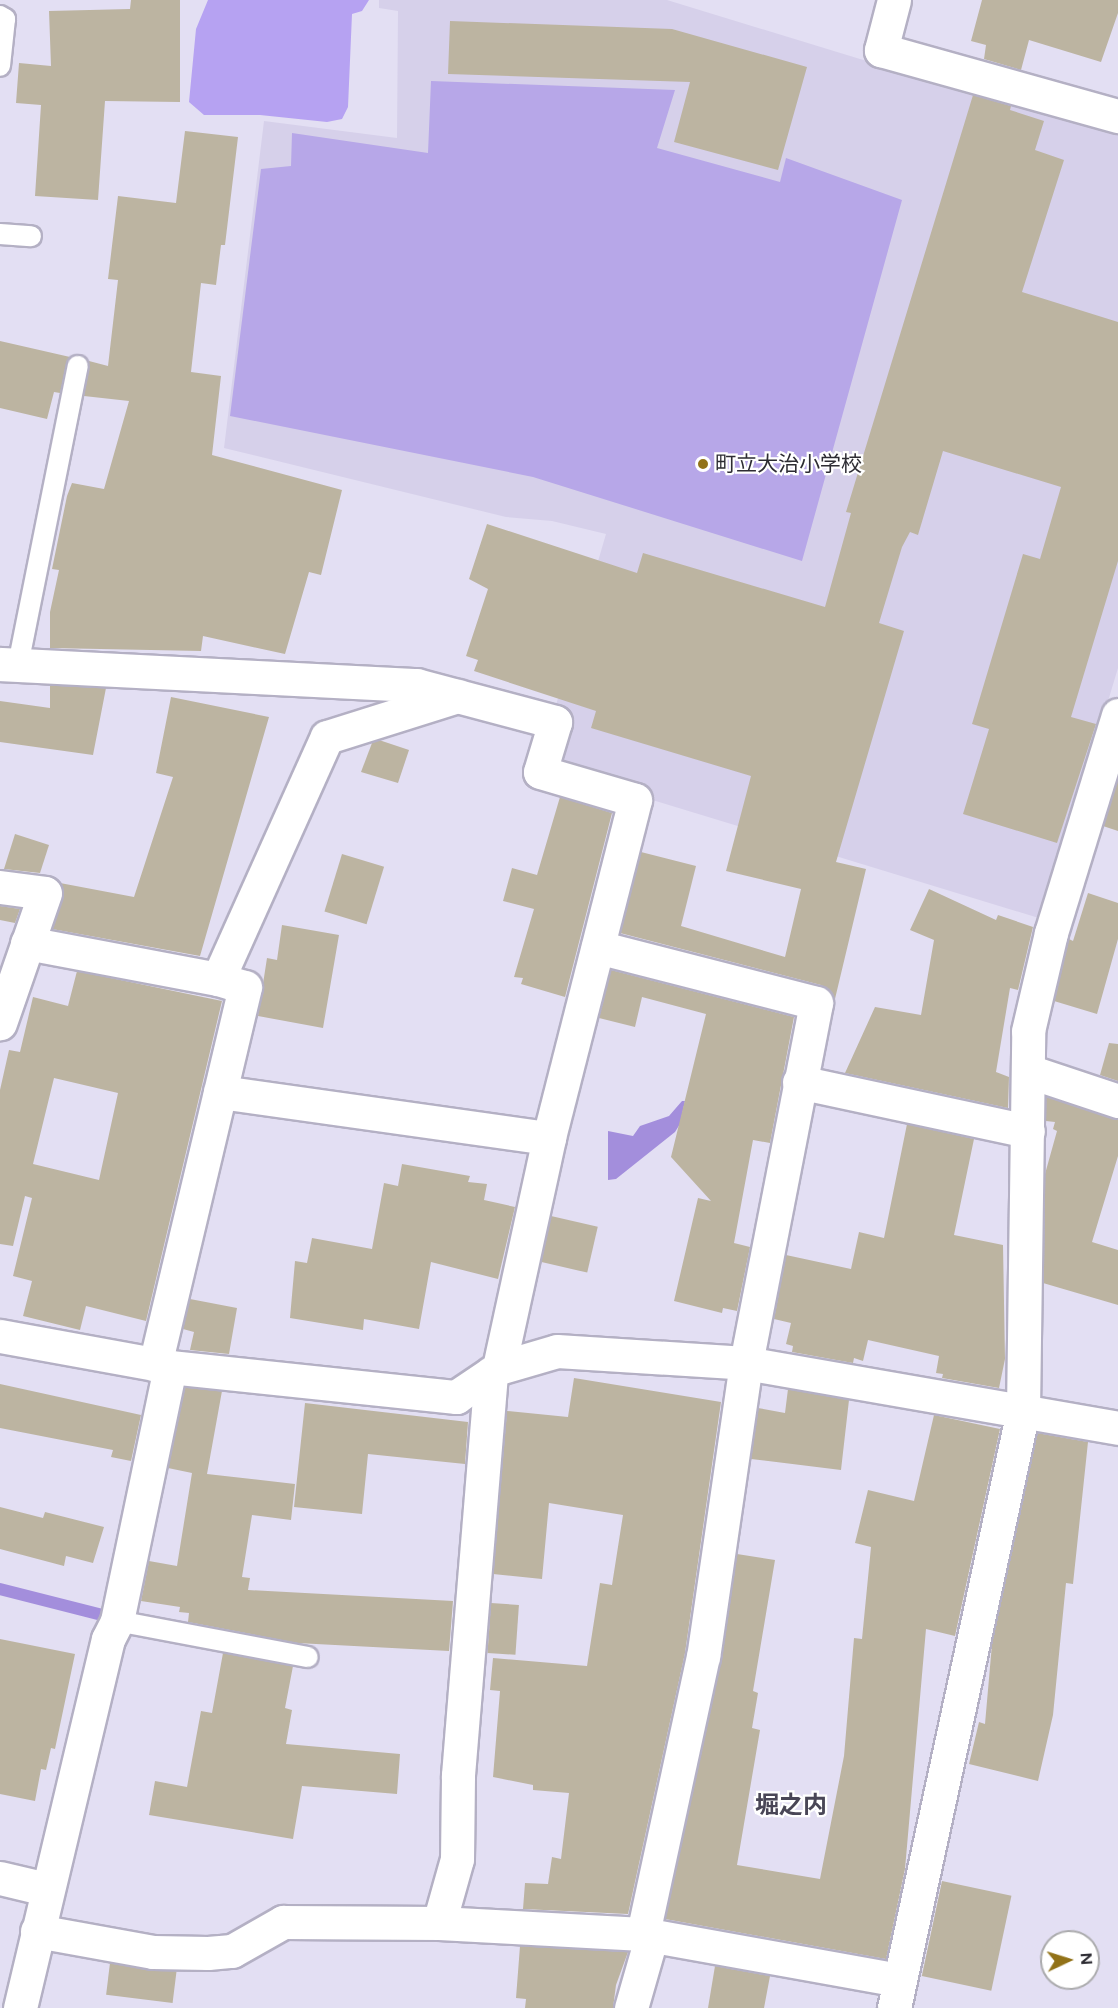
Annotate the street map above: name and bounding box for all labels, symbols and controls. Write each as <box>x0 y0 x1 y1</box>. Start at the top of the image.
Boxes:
place label: 町立大治小学校 <box>715 451 862 477</box>
marker: 町立大治小学校 <box>696 457 710 471</box>
district label: 堀之内 <box>755 1791 827 1819</box>
north arrow <box>1040 1930 1100 1990</box>
text: N <box>1077 1952 1096 1966</box>

